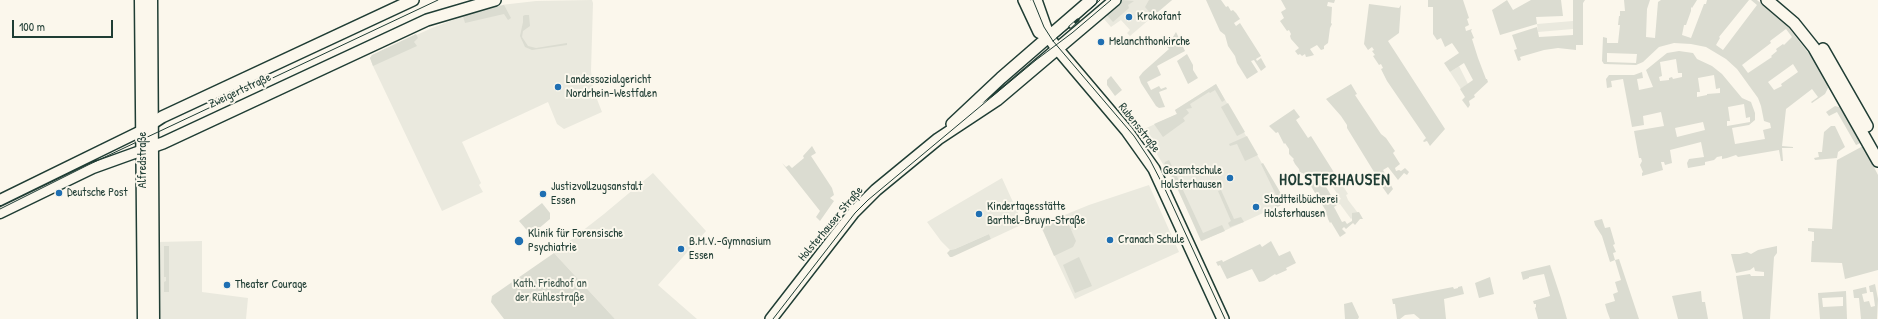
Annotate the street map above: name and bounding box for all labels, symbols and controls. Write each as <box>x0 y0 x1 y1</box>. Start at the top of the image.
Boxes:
place label: Krokofant <box>1137 10 1181 24</box>
scale bar <box>14 12 115 38</box>
marker: Krokofant <box>1124 12 1134 22</box>
text: 100 m <box>19 18 45 35</box>
place label: Melanchthonkirche <box>1109 35 1190 49</box>
marker: Melanchthonkirche <box>1096 37 1106 47</box>
street label: Zweigertstraße <box>207 70 273 112</box>
place label: Landessozialgericht Nordrhein-Westfalen <box>566 73 657 101</box>
marker: Landessozialgericht Nordrhein-Westfalen <box>553 82 563 92</box>
street label: Rubensstraße <box>1115 100 1163 156</box>
street label: Alfredstraße <box>136 132 150 188</box>
place label: Gesamtschule Holsterhausen <box>1161 164 1222 192</box>
district label: HOLSTERHAUSEN <box>1279 171 1391 191</box>
marker: Gesamtschule Holsterhausen <box>1225 173 1235 183</box>
place label: Justizvollzugsanstalt Essen <box>551 180 642 208</box>
street label: Holsterhauser Straße <box>796 184 866 264</box>
place label: Deutsche Post <box>67 186 128 200</box>
marker: Deutsche Post <box>54 188 64 198</box>
marker: Justizvollzugsanstalt Essen <box>538 189 548 199</box>
place label: Stadtteilbücherei Holsterhausen <box>1264 193 1338 221</box>
place label: Kindertagesstätte Barthel-Bruyn-Straße <box>987 200 1085 228</box>
marker: Stadtteilbücherei Holsterhausen <box>1251 202 1261 212</box>
marker: Kindertagesstätte Barthel-Bruyn-Straße <box>974 209 984 219</box>
place label: Klinik für Forensische Psychiatrie <box>528 227 623 255</box>
place label: Cranach Schule <box>1118 233 1184 247</box>
marker: Klinik für Forensische Psychiatrie <box>513 235 525 247</box>
place label: B.M.V.-Gymnasium Essen <box>689 235 771 263</box>
marker: Cranach Schule <box>1105 235 1115 245</box>
marker: B.M.V.-Gymnasium Essen <box>676 244 686 254</box>
park label: Kath. Friedhof an der Rühlestraße <box>513 277 587 305</box>
place label: Theater Courage <box>235 278 307 292</box>
marker: Theater Courage <box>222 280 232 290</box>

